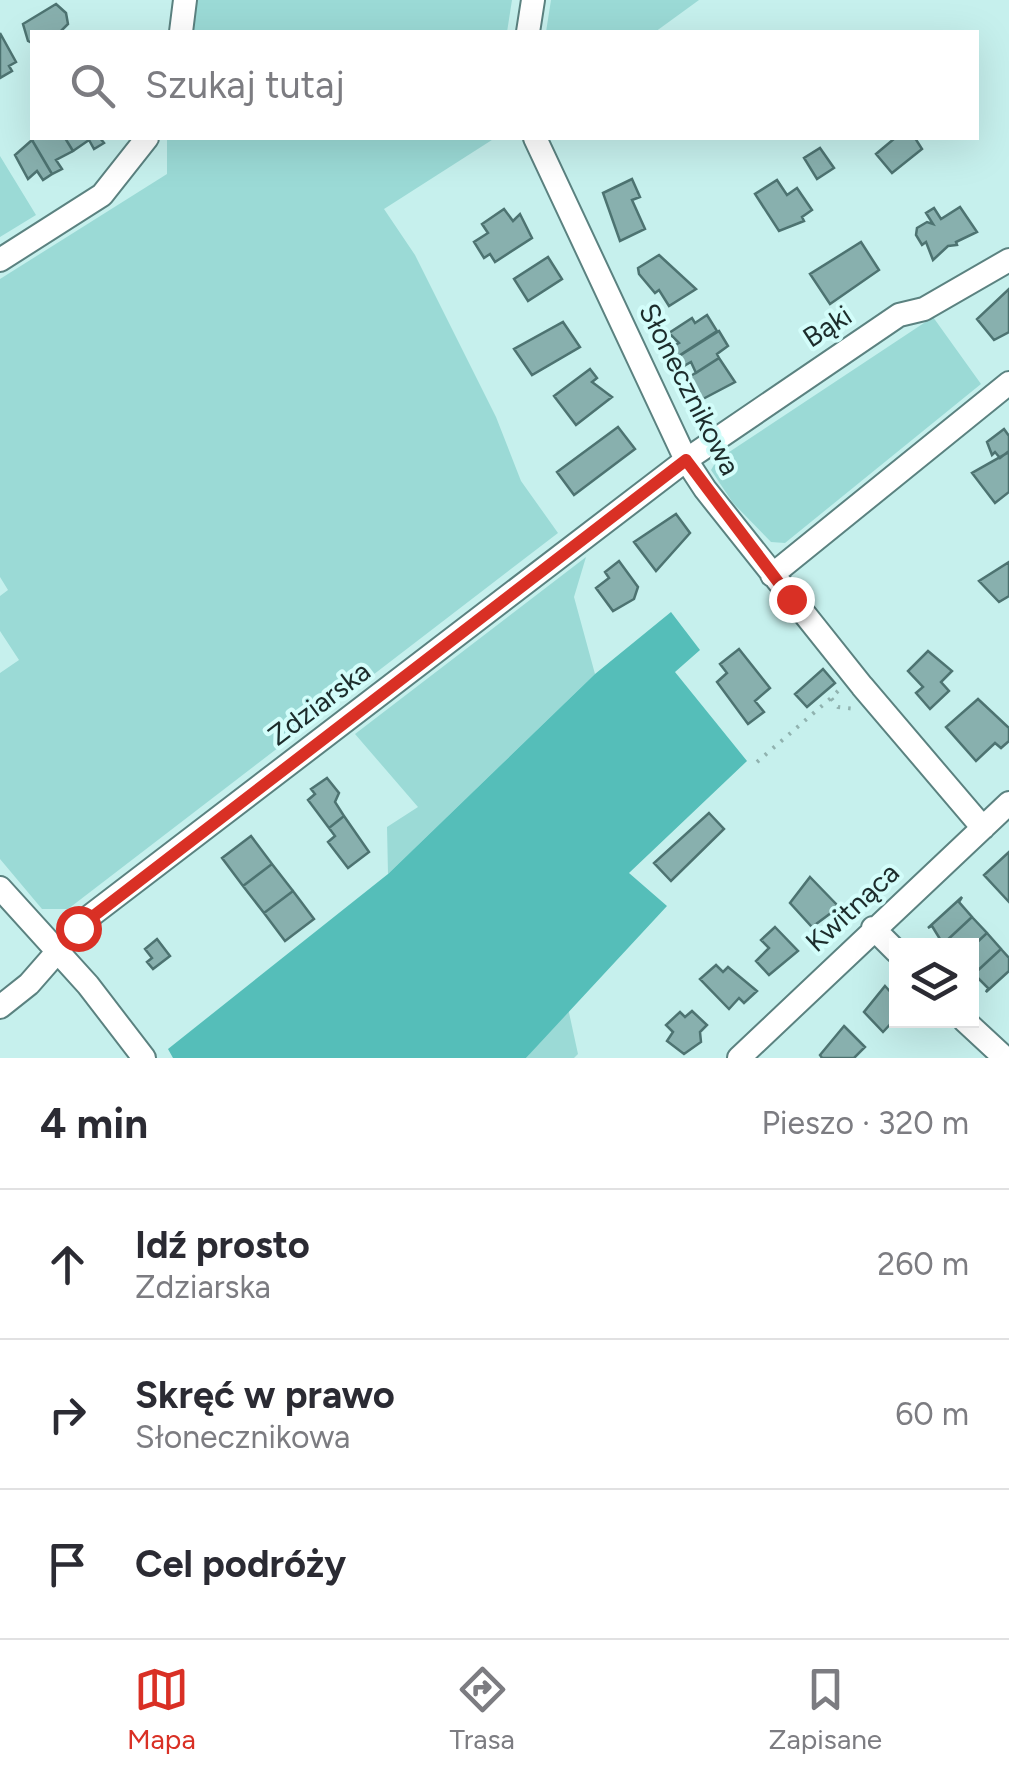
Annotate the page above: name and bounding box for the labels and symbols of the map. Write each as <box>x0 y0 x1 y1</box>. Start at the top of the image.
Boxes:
street label: Słonecznikowa <box>632 297 748 481</box>
street label: Bąki <box>796 298 858 354</box>
route end <box>769 577 815 623</box>
street label: Zdziarska <box>261 654 377 752</box>
street label: Kwitnąca <box>798 855 906 959</box>
route start <box>56 906 102 952</box>

